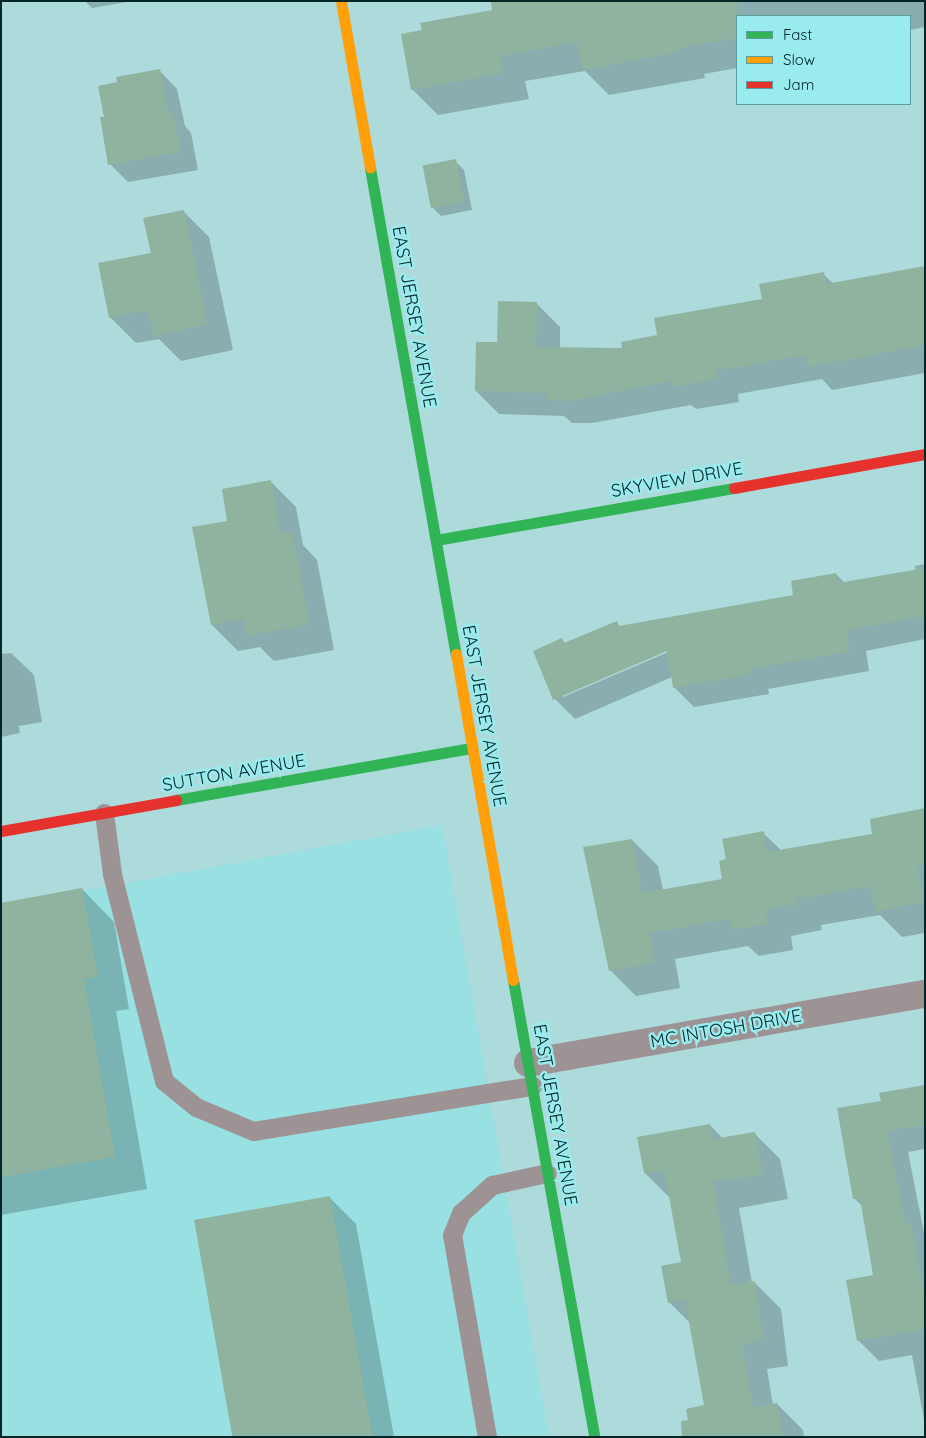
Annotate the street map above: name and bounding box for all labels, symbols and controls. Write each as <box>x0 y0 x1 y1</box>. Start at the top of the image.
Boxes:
legend <box>736 15 911 105</box>
text: Fast <box>783 25 812 44</box>
text: Slow <box>783 50 815 69</box>
text: Jam <box>783 75 814 94</box>
street label: EAST JERSEY AVENUE <box>387 225 441 409</box>
street label: SKYVIEW DRIVE <box>609 458 745 502</box>
street label: EAST JERSEY AVENUE <box>457 624 511 808</box>
street label: SUTTON AVENUE <box>161 750 307 796</box>
street label: MC INTOSH DRIVE <box>649 1005 803 1053</box>
street label: EAST JERSEY AVENUE <box>528 1023 582 1207</box>

